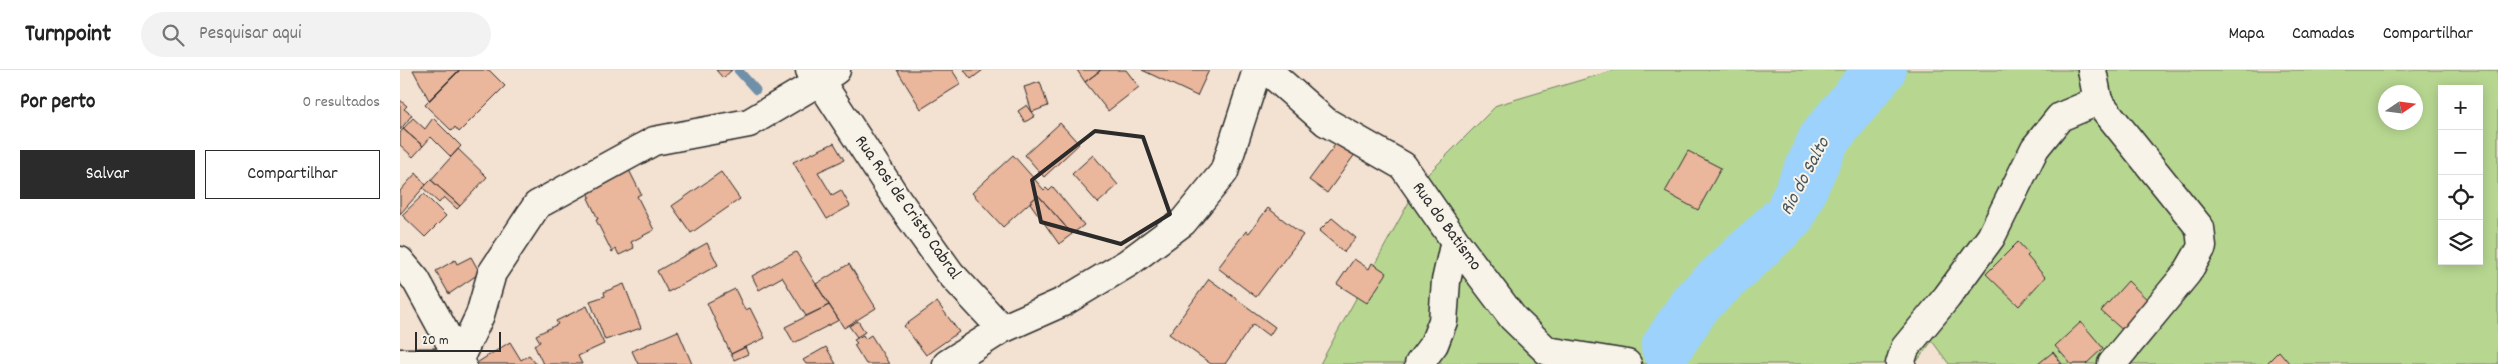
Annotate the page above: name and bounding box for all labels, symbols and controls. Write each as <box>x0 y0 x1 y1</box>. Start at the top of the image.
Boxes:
search box <box>141 12 491 57</box>
text: Turnpoint <box>25 18 111 52</box>
icon: search <box>159 21 187 49</box>
text: Pesquisar aqui <box>199 21 301 48</box>
text: Mapa <box>2228 22 2264 47</box>
text: Camadas <box>2292 22 2355 47</box>
text: Compartilhar <box>2383 22 2473 47</box>
north arrow <box>2378 85 2423 130</box>
map controls <box>2438 85 2483 265</box>
button: + <box>2438 85 2483 130</box>
text: Por perto <box>20 88 95 118</box>
text: 0 resultados <box>302 91 380 114</box>
button: − <box>2438 130 2483 175</box>
street label: Rua Rosi de Cristo Cabral <box>848 131 967 286</box>
water label: Rio do Salto <box>1774 132 1838 221</box>
button: Salvar <box>20 150 195 199</box>
button: Compartilhar <box>205 150 380 199</box>
button: locate <box>2438 175 2483 220</box>
street label: Rua do Batismo <box>1405 177 1487 277</box>
button: layers <box>2438 220 2483 265</box>
scale bar <box>415 329 501 352</box>
text: 20 m <box>422 331 449 351</box>

